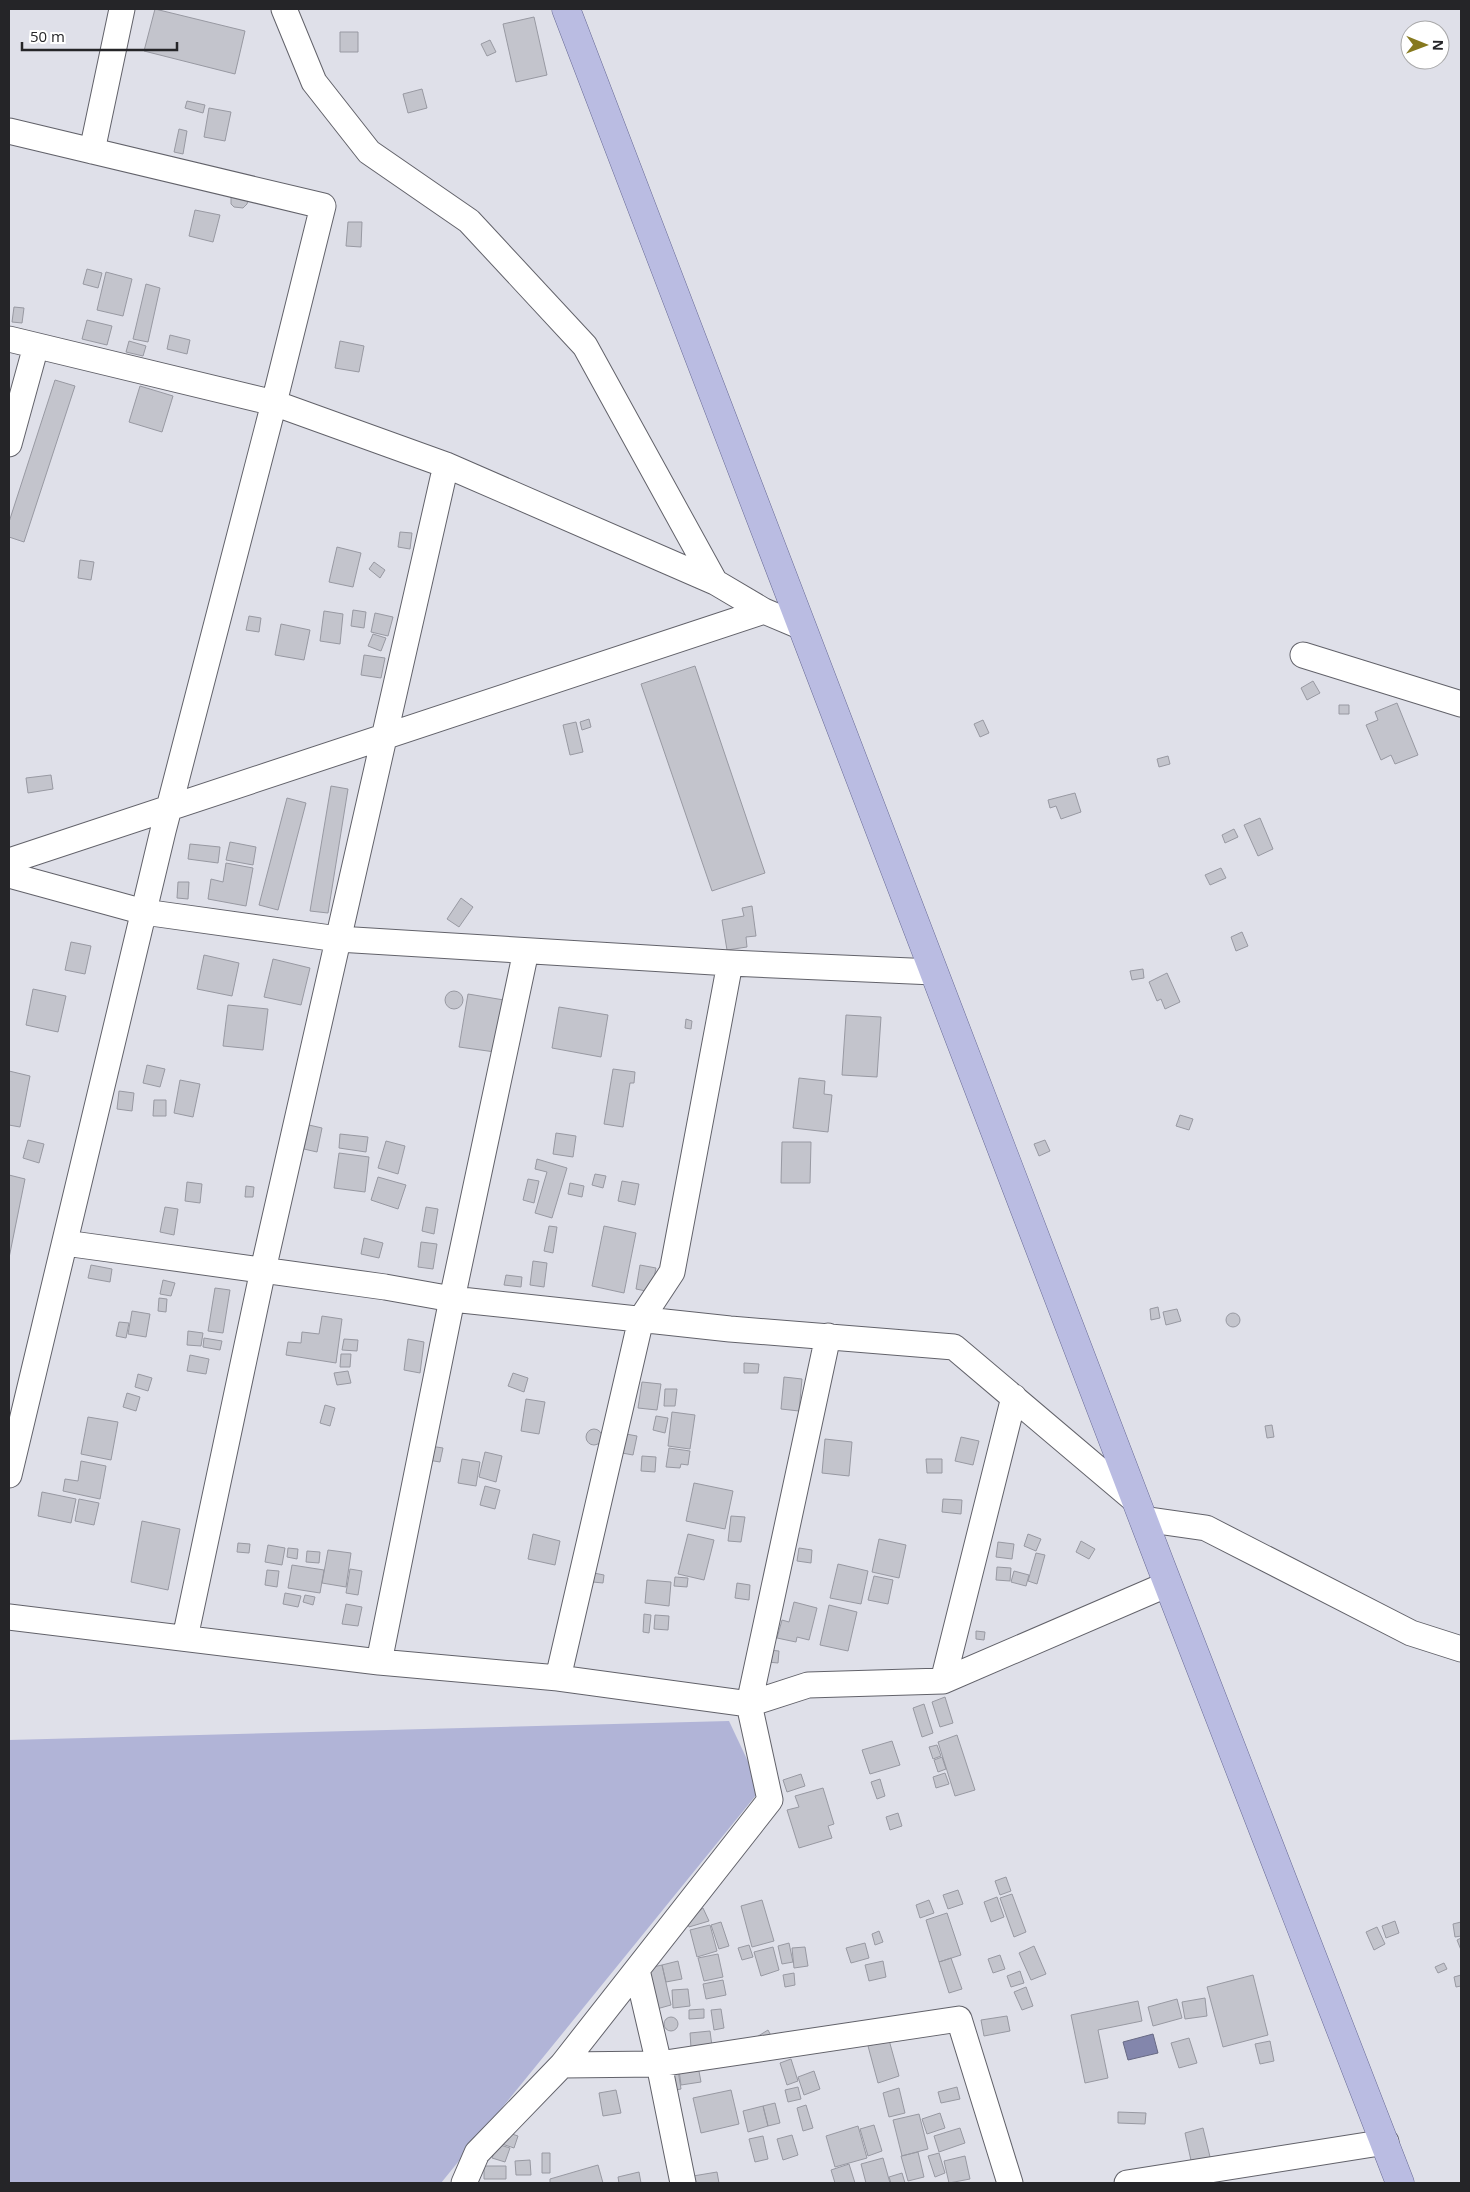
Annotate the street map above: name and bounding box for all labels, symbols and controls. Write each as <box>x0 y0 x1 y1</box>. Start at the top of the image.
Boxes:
scale bar <box>22 20 178 52</box>
north arrow <box>1400 20 1450 70</box>
text: 50 m <box>30 26 65 46</box>
text: N <box>1429 39 1448 51</box>

